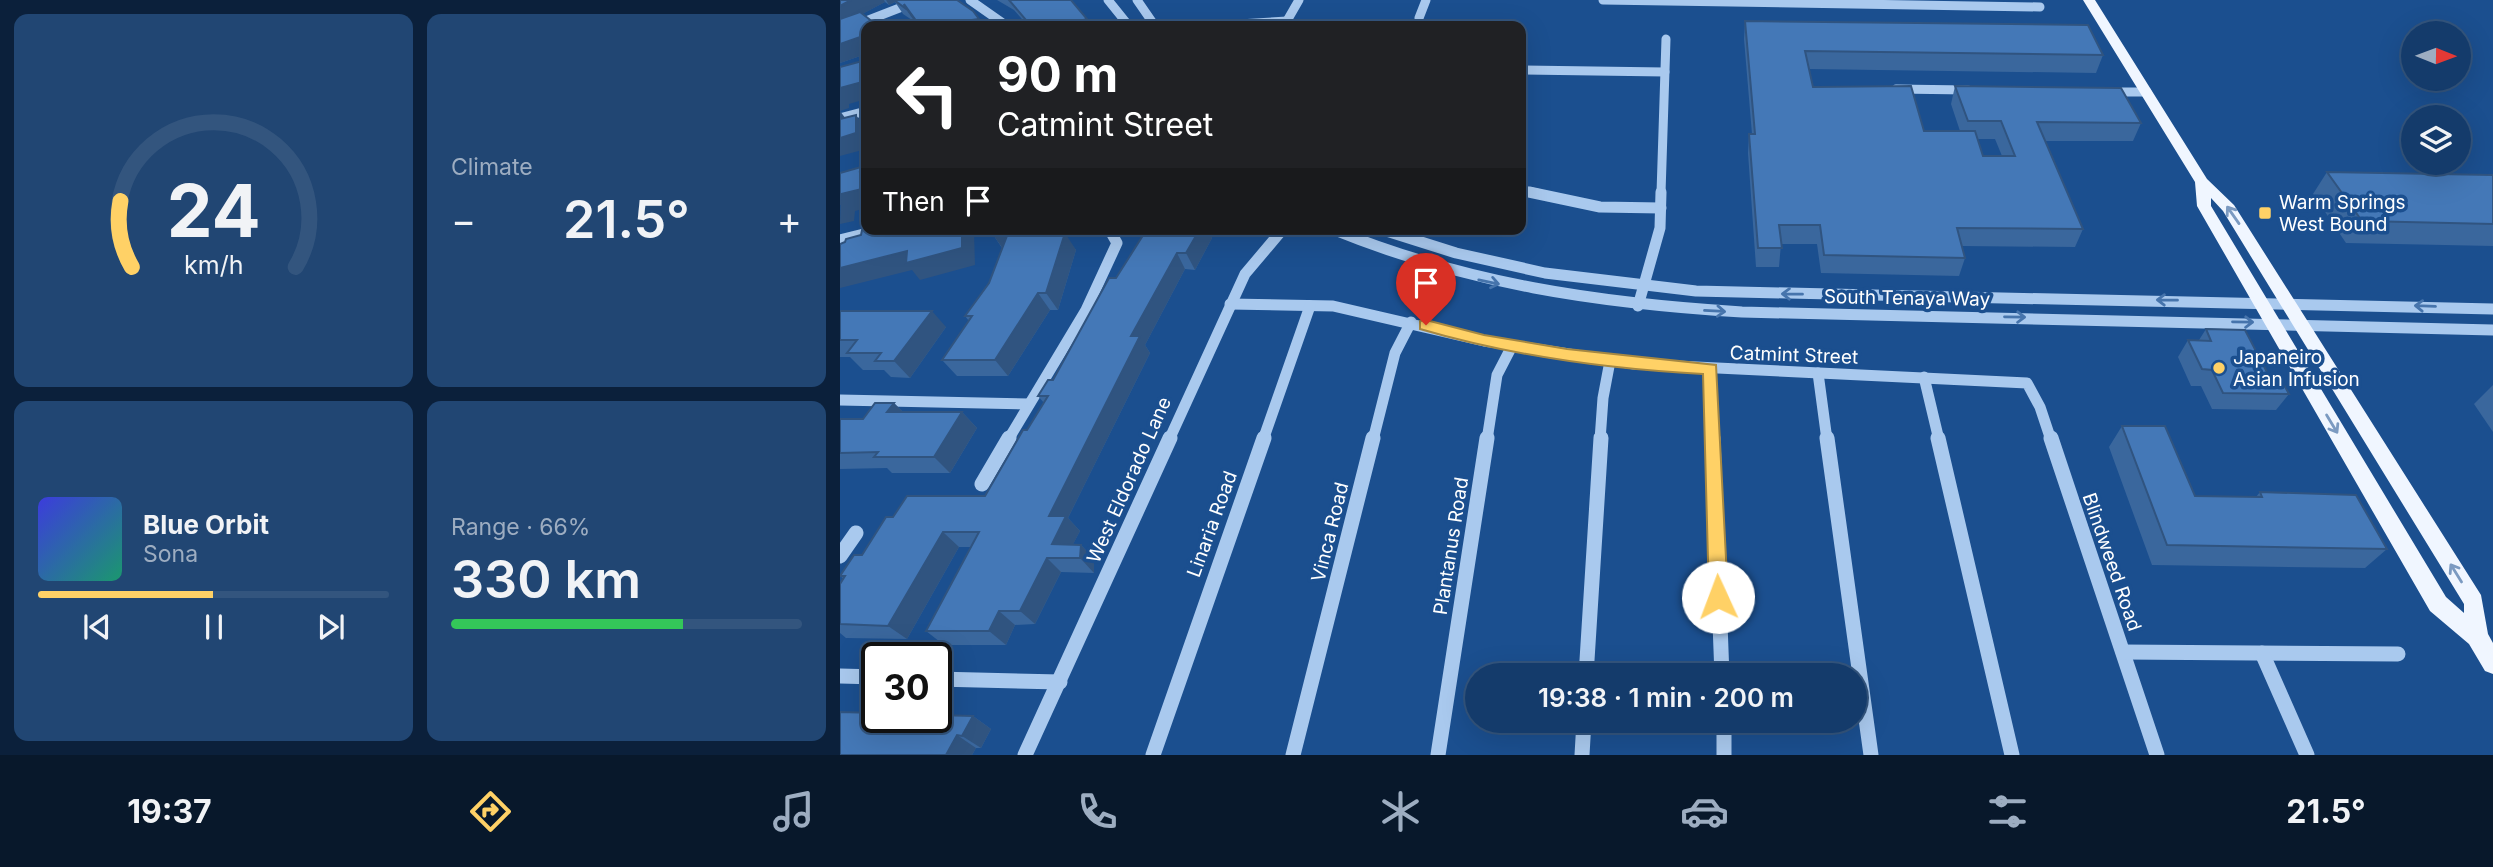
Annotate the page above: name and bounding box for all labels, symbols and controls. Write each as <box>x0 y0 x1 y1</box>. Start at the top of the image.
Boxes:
north arrow <box>2401 21 2471 91</box>
map controls <box>2401 21 2471 175</box>
text: 90 m <box>997 45 1118 104</box>
icon: left <box>882 49 973 140</box>
text: Catmint Street <box>997 105 1213 144</box>
button: layers <box>2401 105 2471 175</box>
text: Climate <box>451 153 533 181</box>
text: 24 <box>167 166 260 255</box>
icon: arrive <box>959 182 997 220</box>
text: Then <box>882 186 945 217</box>
text: 21.5° <box>563 188 690 251</box>
place label: Warm Springs West Bound <box>2279 191 2406 236</box>
text: − <box>451 197 476 243</box>
text: + <box>777 197 802 243</box>
marker: Warm Springs West Bound <box>2257 205 2273 221</box>
one-way arrow <box>2226 206 2240 225</box>
text: km/h <box>184 249 243 279</box>
pin <box>1396 253 1456 325</box>
icon: arrive <box>1407 264 1445 302</box>
one-way arrow <box>1477 276 1500 289</box>
street label: South Tenaya Way <box>1824 285 1991 311</box>
one-way arrow <box>1781 288 1804 301</box>
one-way arrow <box>2156 293 2179 307</box>
one-way arrow <box>2414 300 2437 313</box>
one-way arrow <box>1703 304 1726 317</box>
one-way arrow <box>2004 311 2027 324</box>
one-way arrow <box>2231 316 2254 329</box>
street label: Catmint Street <box>1729 341 1859 369</box>
place label: Japaneiro Asian Infusion <box>2233 346 2360 391</box>
marker: Japaneiro Asian Infusion <box>2211 360 2227 376</box>
street label: West Eldorado Lane <box>1082 393 1176 567</box>
one-way arrow <box>2326 413 2339 434</box>
street label: Linaria Road <box>1182 468 1242 580</box>
street label: Plantanus Road <box>1429 475 1473 617</box>
street label: Vinca Road <box>1307 480 1353 584</box>
street label: Blindweed Road <box>2078 490 2146 634</box>
text: Blue Orbit <box>143 509 269 540</box>
text: Range · 66% <box>451 513 590 541</box>
text: Sona <box>143 540 198 568</box>
text: 330 km <box>451 548 641 611</box>
position arrow <box>1681 560 1755 634</box>
one-way arrow <box>2449 564 2463 584</box>
icon: previous <box>78 608 116 646</box>
icon: pause <box>195 608 233 646</box>
icon: next <box>312 608 350 646</box>
speed limit sign: 30 <box>861 642 952 733</box>
text: 19:38 · 1 min · 200 m <box>1538 682 1794 713</box>
icon: directions <box>466 787 515 836</box>
icon: music <box>769 787 818 836</box>
icon: phone <box>1073 787 1122 836</box>
icon: climate <box>1376 787 1425 836</box>
icon: car <box>1680 787 1729 836</box>
icon: filters <box>1983 787 2032 836</box>
text: 19:37 <box>127 792 212 831</box>
text: 21.5° <box>2286 792 2366 831</box>

